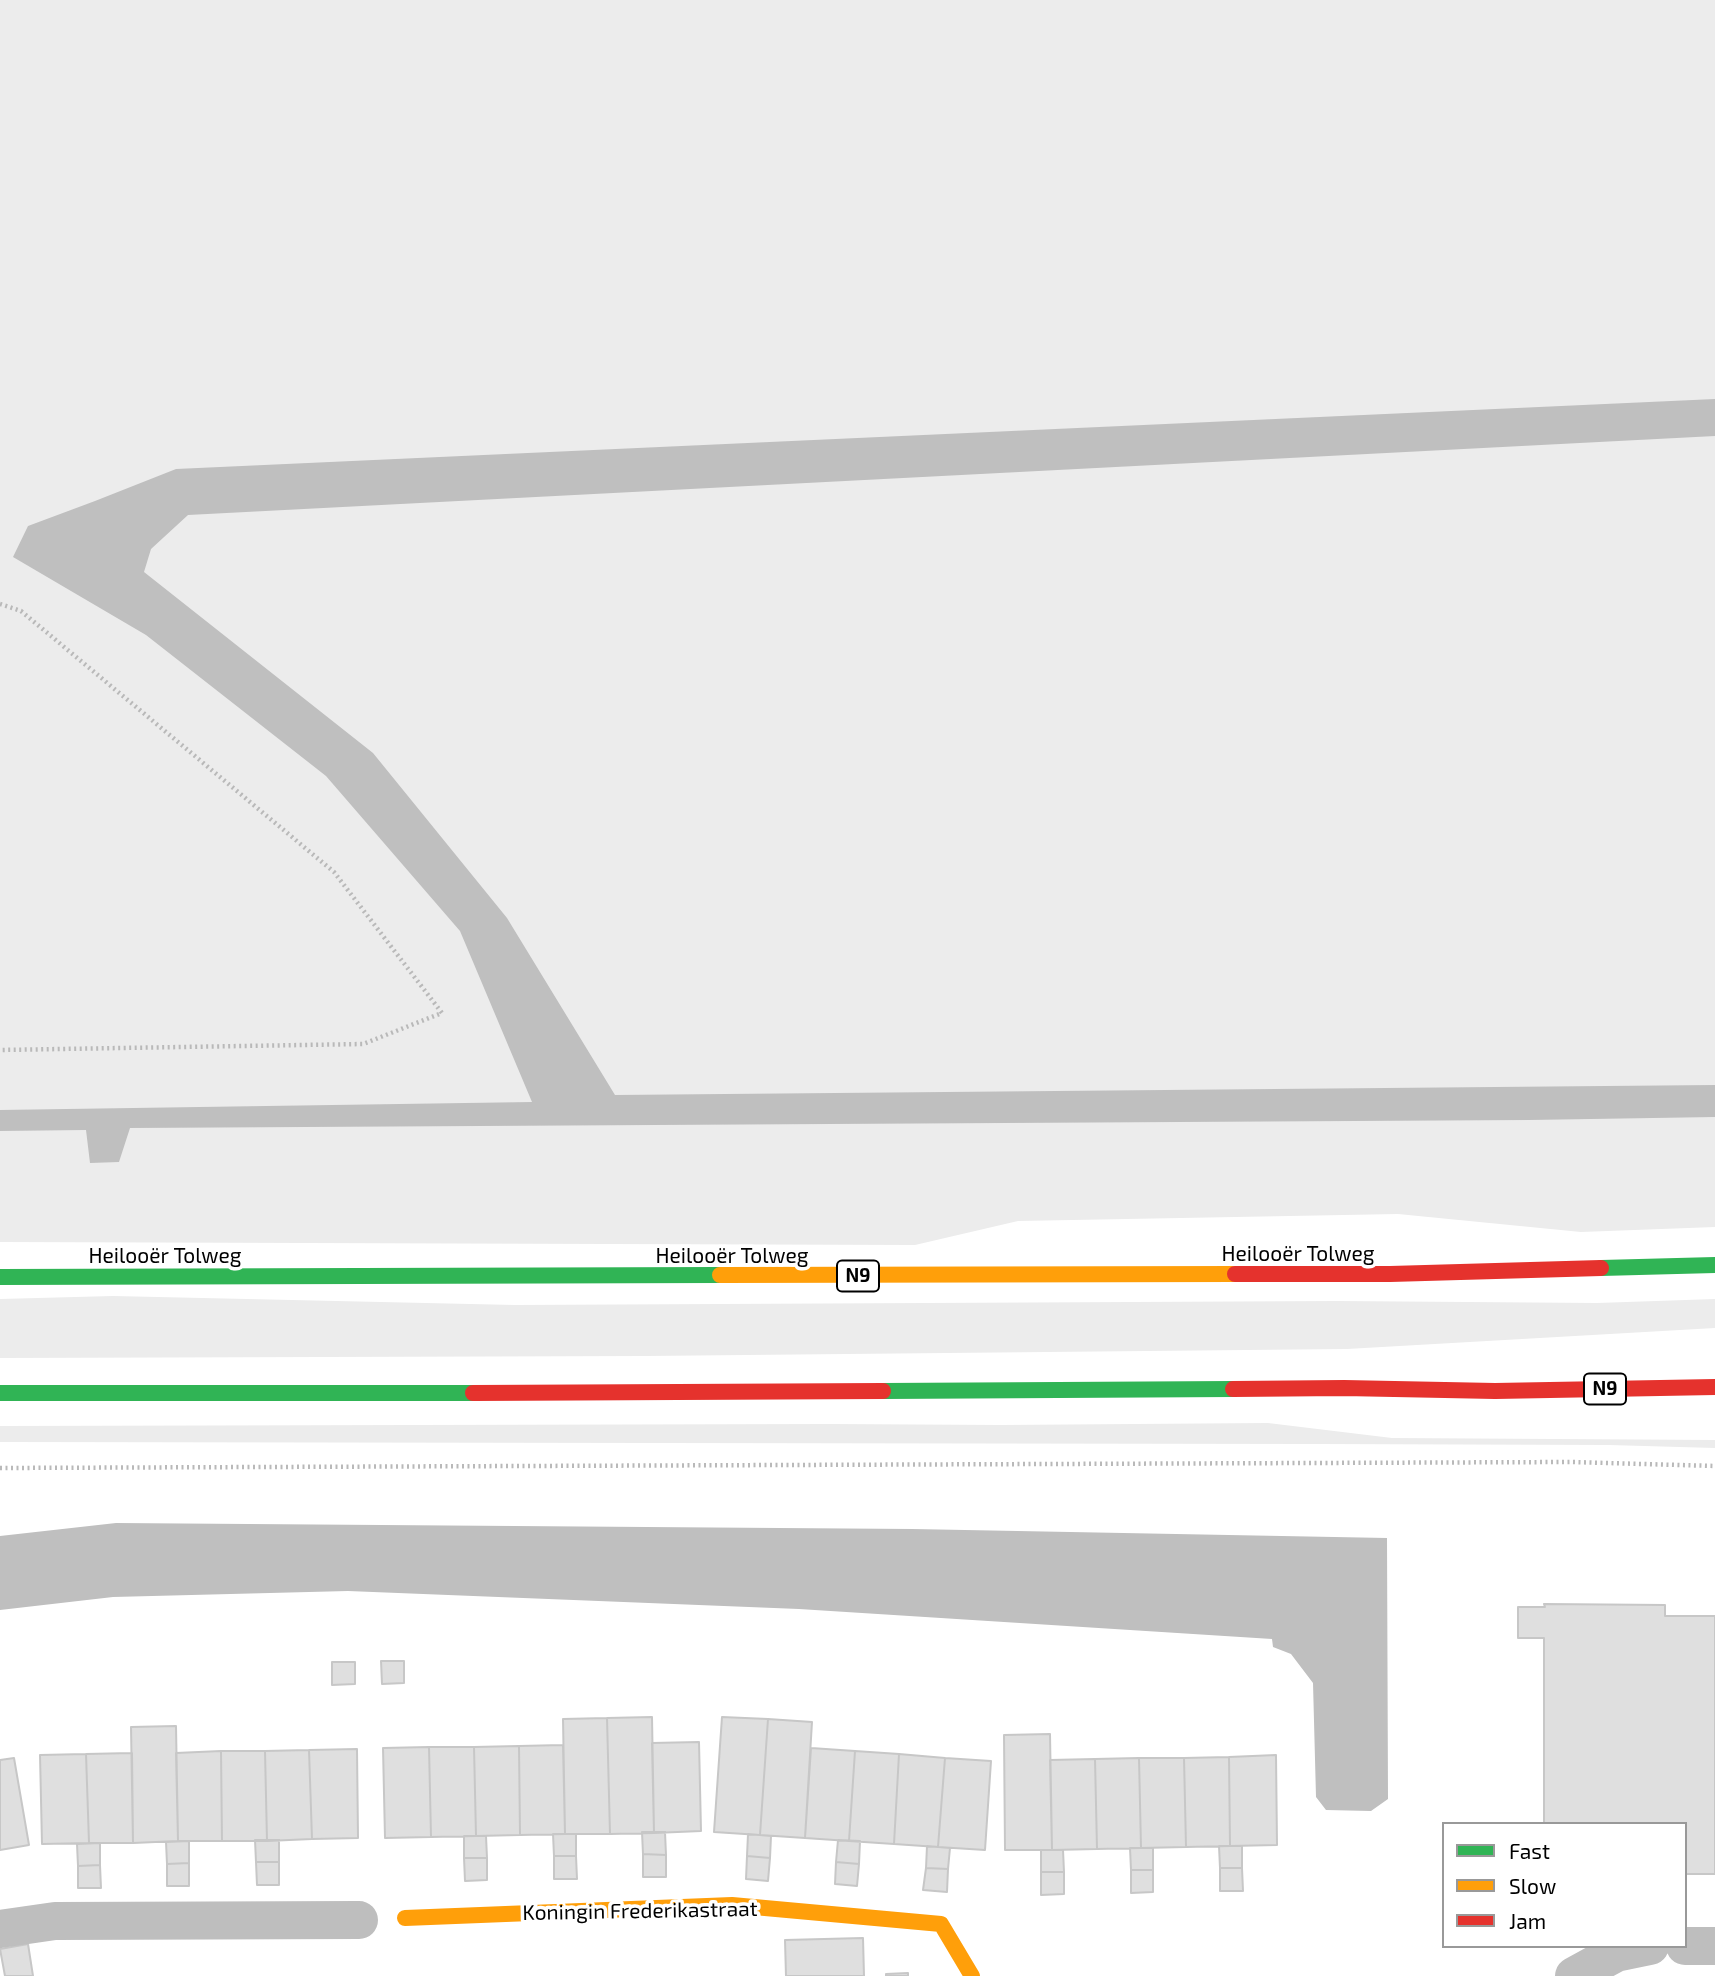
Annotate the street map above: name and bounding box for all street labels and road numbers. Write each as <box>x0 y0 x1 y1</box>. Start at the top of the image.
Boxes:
street label: Heilooër Tolweg <box>1222 1241 1374 1267</box>
street label: Heilooër Tolweg <box>89 1243 241 1269</box>
street label: Heilooër Tolweg <box>656 1243 808 1269</box>
road number: N9 <box>837 1260 879 1292</box>
road number: N9 <box>1584 1373 1626 1404</box>
street label: Koningin Frederikastraat <box>522 1896 758 1926</box>

